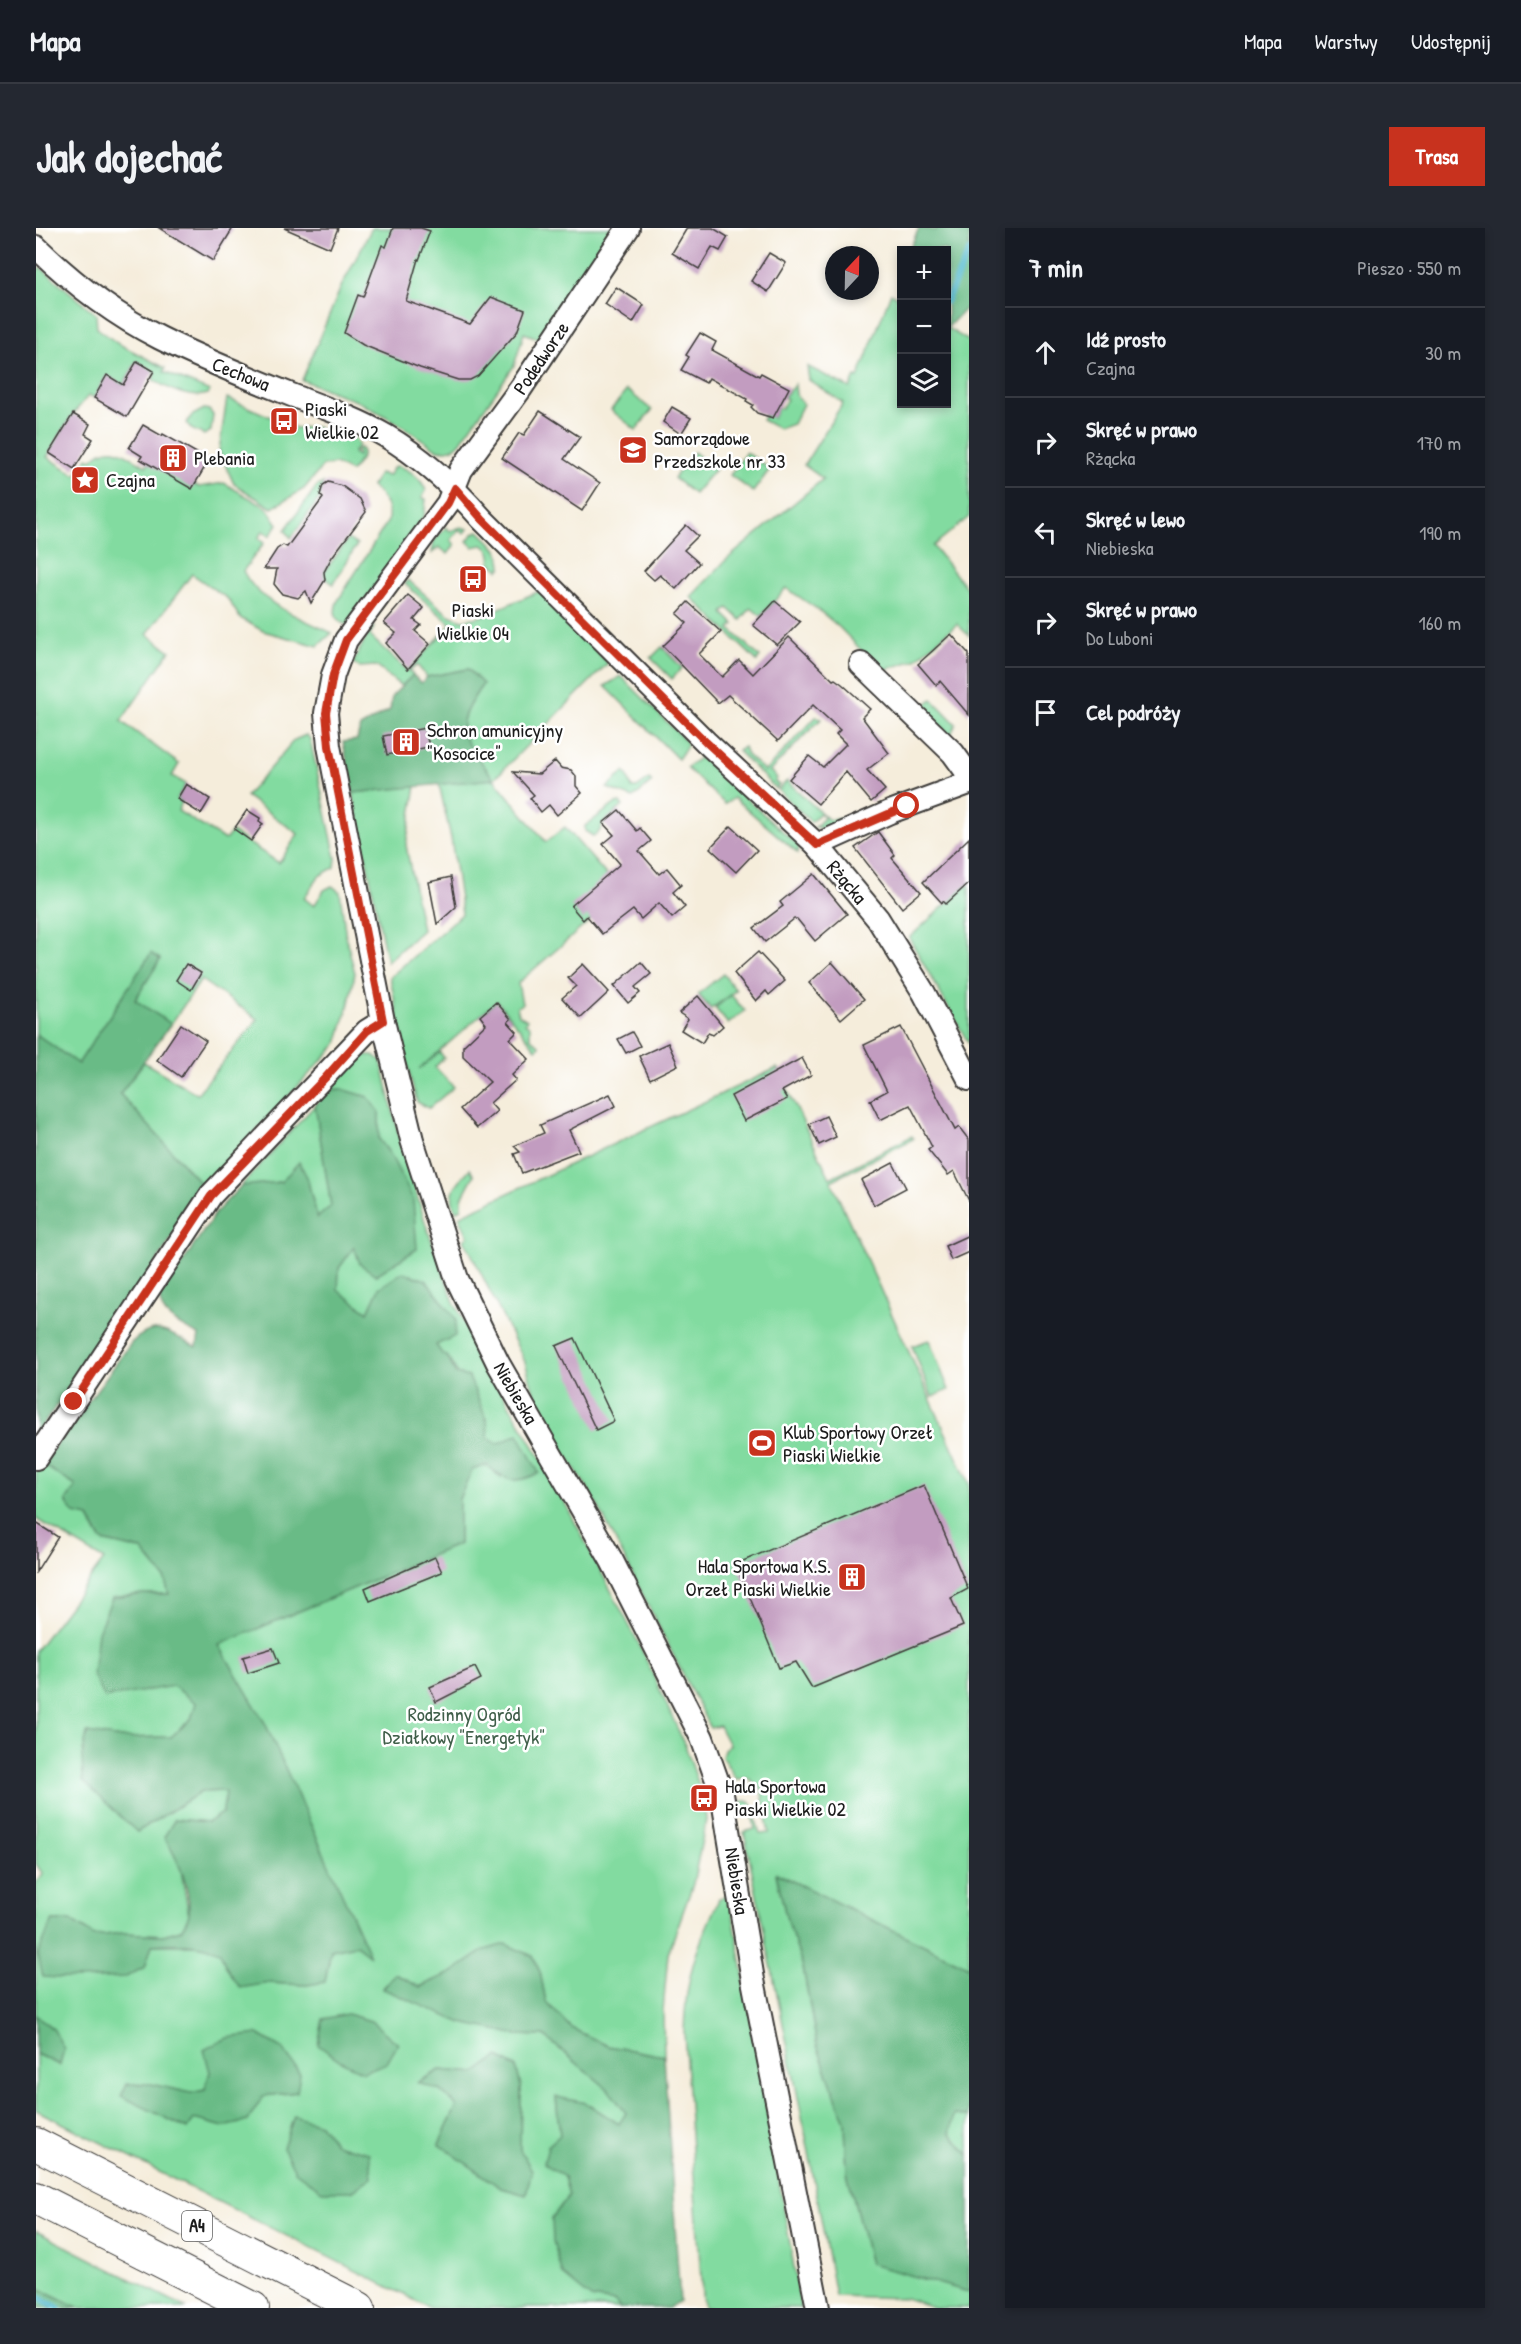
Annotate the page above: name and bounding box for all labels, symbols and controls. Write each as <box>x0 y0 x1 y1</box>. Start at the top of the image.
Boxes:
text: Mapa <box>30 22 81 60</box>
text: Mapa <box>1244 27 1282 56</box>
text: Warstwy <box>1315 27 1378 56</box>
text: Udostępnij <box>1411 27 1491 56</box>
button: Trasa <box>1389 127 1485 186</box>
text: Jak dojechać <box>36 128 222 185</box>
north arrow <box>825 246 879 300</box>
map controls <box>897 246 951 408</box>
button: + <box>897 246 951 300</box>
text: 7 min <box>1029 250 1083 285</box>
text: Pieszo · 550 m <box>1357 254 1461 281</box>
button: − <box>897 300 951 354</box>
street label: Podedworze <box>506 316 575 400</box>
text: Idź prosto <box>1086 324 1166 354</box>
icon: ahead <box>1029 336 1062 369</box>
text: 30 m <box>1425 339 1461 366</box>
street label: Cechowa <box>208 350 274 397</box>
button: layers <box>897 354 951 408</box>
text: Czajna <box>1086 354 1135 381</box>
place label: Piaski Wielkie 02 <box>305 395 379 445</box>
bus stop icon: Piaski Wielkie 02 <box>268 405 300 437</box>
text: Skręć w prawo <box>1086 414 1197 444</box>
place label: Samorządowe Przedszkole nr 33 <box>654 424 785 474</box>
icon: right <box>1029 426 1062 459</box>
text: 170 m <box>1417 429 1461 456</box>
school or university icon: Samorządowe Przedszkole nr 33 <box>617 434 649 466</box>
building icon: Plebania <box>157 442 189 474</box>
place label: Plebania <box>194 444 254 471</box>
text: Rżącka <box>1086 444 1135 471</box>
place icon: Czajna <box>69 464 101 496</box>
place label: Czajna <box>106 466 155 493</box>
text: Skręć w lewo <box>1086 504 1185 534</box>
icon: left <box>1029 516 1062 549</box>
text: 190 m <box>1419 519 1461 546</box>
text: Niebieska <box>1086 534 1154 561</box>
bus stop icon: Piaski Wielkie 04 <box>457 563 489 595</box>
text: Skręć w prawo <box>1086 594 1197 624</box>
place label: Piaski Wielkie 04 <box>437 596 509 646</box>
icon: right <box>1029 606 1062 639</box>
text: 160 m <box>1419 609 1461 636</box>
text: Do Luboni <box>1086 624 1153 651</box>
icon: arrive <box>1029 696 1062 729</box>
text: Cel podróży <box>1086 697 1181 727</box>
place label: Schron amunicyjny "Kosocice" <box>427 716 563 766</box>
building icon: Schron amunicyjny "Kosocice" <box>390 726 422 758</box>
route start <box>893 792 919 818</box>
street label: Rżącka <box>821 854 874 909</box>
street label: Niebieska <box>488 1357 545 1429</box>
route end <box>60 1388 86 1414</box>
place label: Klub Sportowy Orzeł Piaski Wielkie <box>783 1418 933 1468</box>
sports icon: Klub Sportowy Orzeł Piaski Wielkie <box>746 1427 778 1459</box>
place label: Hala Sportowa K.S. Orzeł Piaski Wielkie <box>686 1552 831 1602</box>
building icon: Hala Sportowa K.S. Orzeł Piaski Wielkie <box>836 1561 868 1593</box>
park label: Rodzinny Ogród Działkowy "Energetyk" <box>383 1700 545 1750</box>
place label: Hala Sportowa Piaski Wielkie 02 <box>725 1772 846 1822</box>
bus stop icon: Hala Sportowa Piaski Wielkie 02 <box>688 1782 720 1814</box>
street label: Niebieska <box>719 1845 756 1917</box>
road number: A4 <box>182 2211 212 2241</box>

